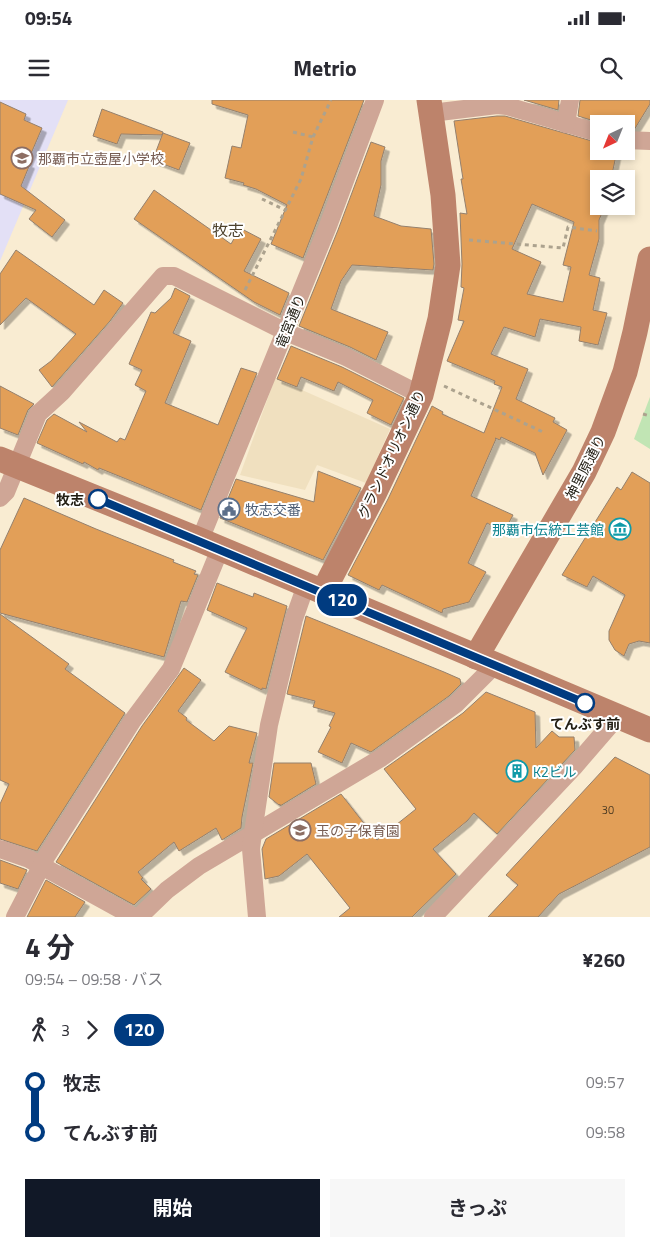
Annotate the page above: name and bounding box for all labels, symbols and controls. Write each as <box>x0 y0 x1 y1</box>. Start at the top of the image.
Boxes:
text: 09:54 <box>25 3 72 32</box>
text: Metrio <box>293 51 357 85</box>
icon: menu <box>25 54 53 82</box>
icon: search <box>597 54 625 82</box>
north arrow <box>590 115 635 160</box>
map controls <box>590 115 635 215</box>
school or university icon: 那覇市立壺屋小学校 <box>10 146 34 170</box>
place label: 那覇市立壺屋小学校 <box>38 148 164 169</box>
button: layers <box>590 170 635 215</box>
district label: 牧志 <box>212 218 244 242</box>
street label: 竜宮通り <box>270 291 310 351</box>
street label: グランドオリオン通り <box>352 386 430 522</box>
street label: 神里原通り <box>560 431 610 503</box>
place label: 牧志 <box>56 489 84 510</box>
marker: 牧志 <box>88 489 108 509</box>
public building icon: 牧志交番 <box>217 497 241 521</box>
place label: 牧志交番 <box>245 499 301 520</box>
museum icon: 那覇市伝統工芸館 <box>608 517 632 541</box>
place label: 那覇市伝統工芸館 <box>492 519 604 540</box>
line badge: 120 <box>313 584 371 616</box>
text: 120 <box>327 586 357 613</box>
marker: てんぶす前 <box>575 693 595 713</box>
place label: てんぶす前 <box>550 713 620 734</box>
building icon: K2ビル <box>505 759 529 783</box>
place label: K2ビル <box>533 761 577 782</box>
house number: 30 <box>602 802 614 818</box>
school or university icon: 玉の子保育園 <box>288 818 312 842</box>
place label: 玉の子保育園 <box>316 820 400 841</box>
text: 4 分 <box>25 925 75 968</box>
text: ¥260 <box>582 945 625 974</box>
text: 09:54 – 09:58 · バス <box>25 967 163 991</box>
icon: walk <box>25 1016 53 1044</box>
icon: forward <box>78 1016 106 1044</box>
text: 120 <box>124 1016 154 1043</box>
text: 3 <box>61 1018 70 1042</box>
text: 牧志 <box>63 1068 101 1097</box>
text: 09:57 <box>586 1070 625 1094</box>
text: てんぶす前 <box>63 1118 158 1147</box>
text: 09:58 <box>586 1120 625 1144</box>
button: 開始 <box>25 1179 320 1237</box>
button: きっぷ <box>330 1179 625 1237</box>

